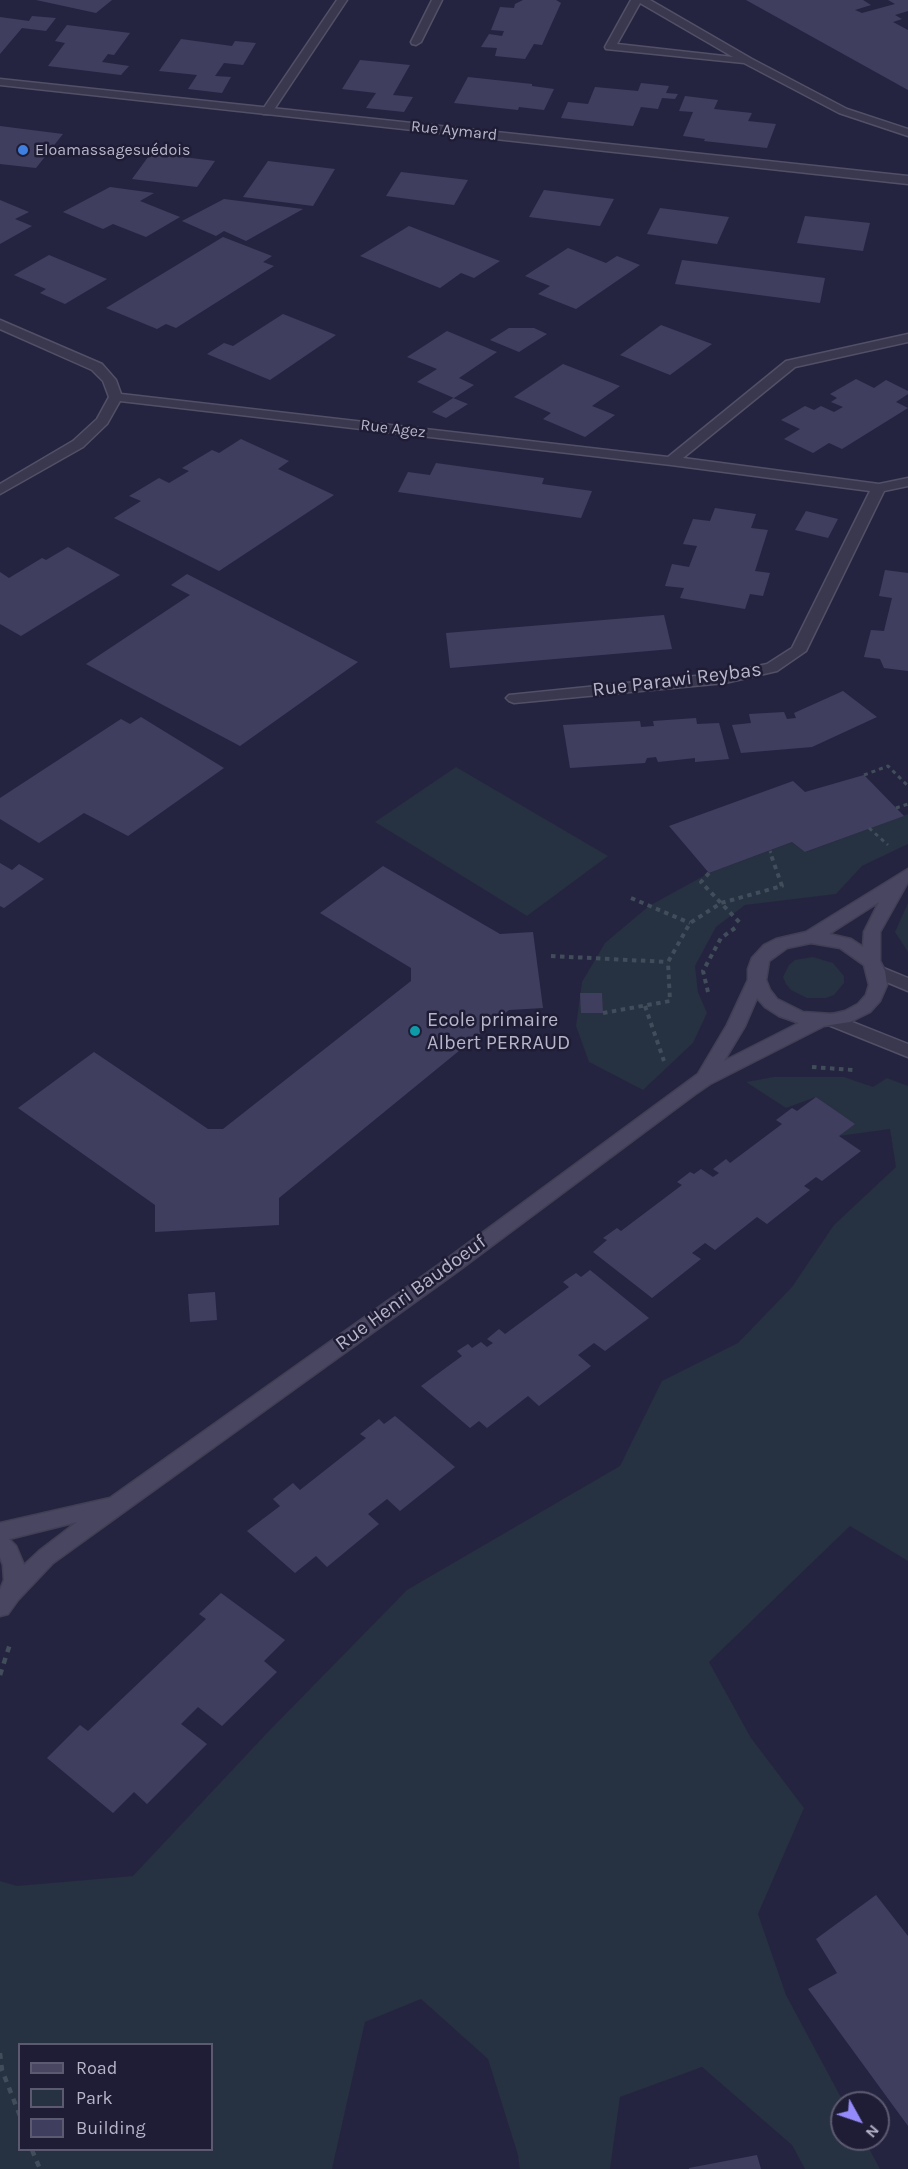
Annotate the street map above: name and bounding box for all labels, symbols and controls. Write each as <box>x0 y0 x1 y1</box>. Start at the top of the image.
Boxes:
street label: Rue Aymard <box>410 117 498 145</box>
place label: Eloamassagesuédois <box>35 140 190 160</box>
marker: Eloamassagesuédois <box>16 143 30 157</box>
street label: Rue Agez <box>359 415 427 443</box>
street label: Rue Parawi Reybas <box>591 658 763 702</box>
place label: Ecole primaire Albert PERRAUD <box>427 1008 570 1055</box>
marker: Ecole primaire Albert PERRAUD <box>408 1024 422 1038</box>
street label: Rue Henri Baudoeuf <box>331 1230 491 1356</box>
legend <box>18 2043 213 2151</box>
text: Road <box>76 2057 117 2079</box>
text: Park <box>76 2087 113 2109</box>
north arrow <box>830 2091 890 2151</box>
text: Building <box>76 2117 146 2139</box>
text: N <box>862 2121 884 2142</box>

